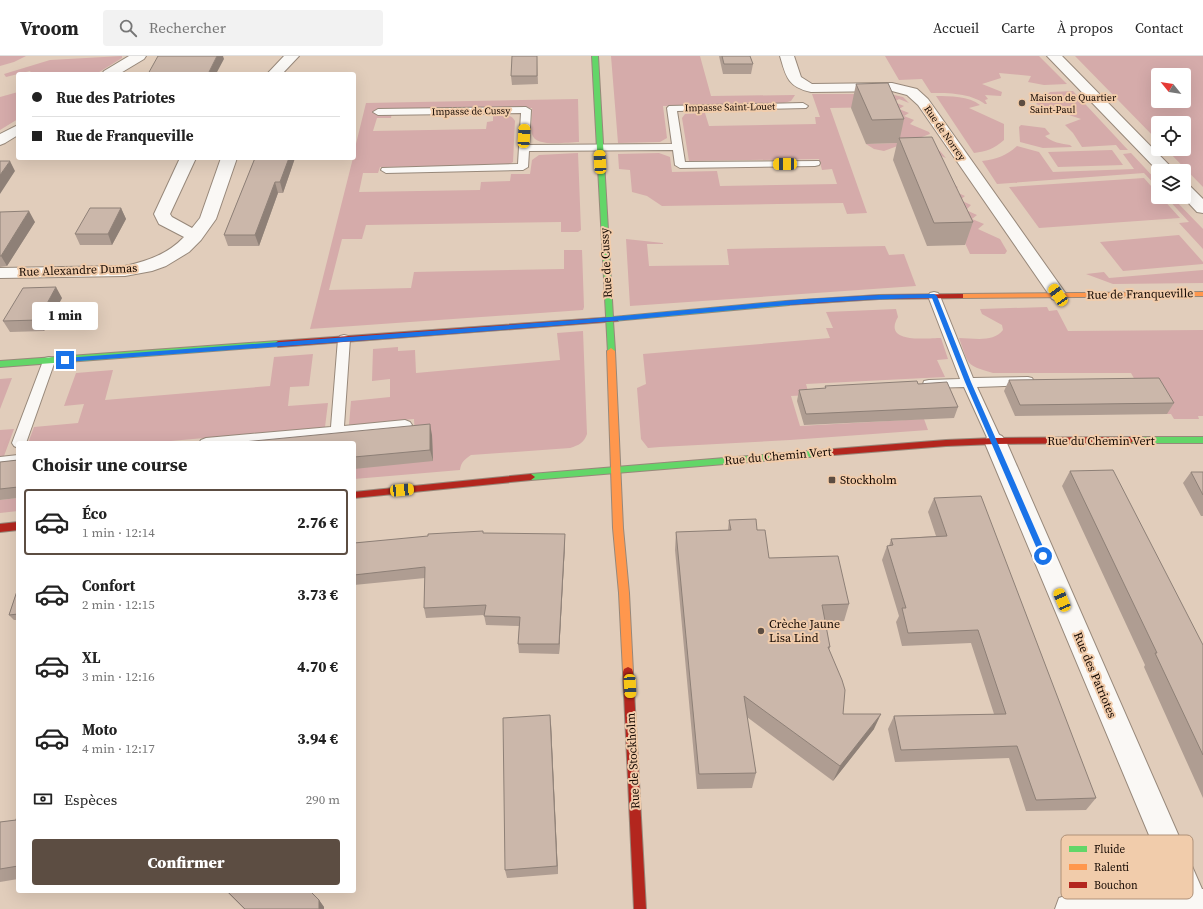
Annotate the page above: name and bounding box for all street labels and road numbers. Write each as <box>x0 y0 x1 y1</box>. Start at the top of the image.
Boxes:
street label: Impasse Saint-Louet <box>685 100 776 114</box>
street label: Rue de Norrey <box>921 103 969 164</box>
street label: Impasse de Cussy <box>432 104 511 118</box>
street label: Rue de Cussy <box>596 227 616 298</box>
street label: Rue Alexandre Dumas <box>18 260 138 280</box>
street label: Rue de Franqueville <box>1087 285 1193 303</box>
street label: Rue du Chemin Vert <box>1047 433 1155 449</box>
street label: Rue du Chemin Vert <box>724 443 832 469</box>
street label: Rue des Patriotes <box>1070 630 1120 720</box>
street label: Rue de Stockholm <box>622 712 644 809</box>

